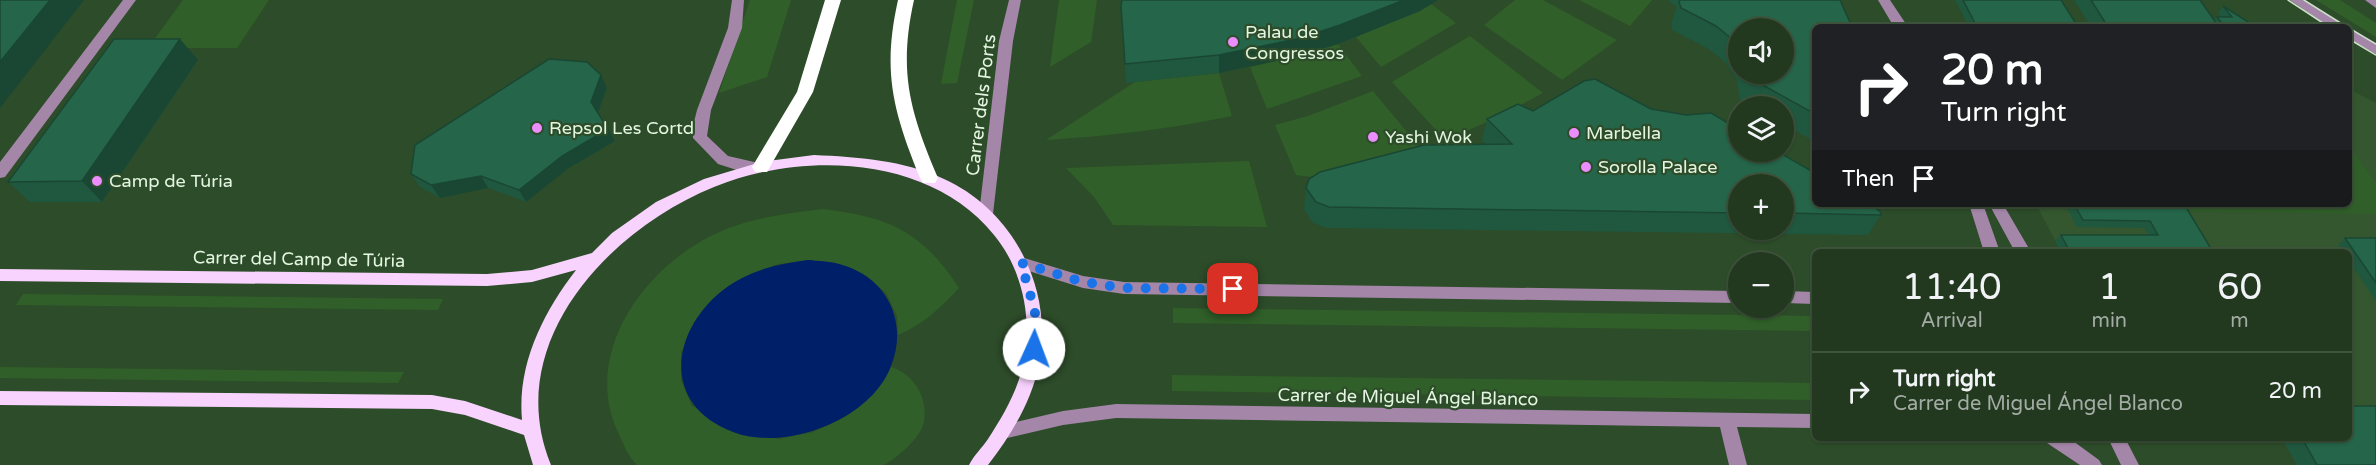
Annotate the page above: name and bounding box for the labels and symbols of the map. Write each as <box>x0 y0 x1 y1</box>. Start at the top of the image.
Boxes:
place label: Palau de Congressos <box>1245 21 1344 64</box>
street label: Carrer dels Ports <box>961 33 1001 177</box>
marker: Palau de Congressos <box>1226 35 1240 49</box>
place label: Repsol Les Cortd <box>549 117 694 139</box>
marker: Repsol Les Cortd <box>530 121 544 135</box>
place label: Marbella <box>1586 122 1661 144</box>
place label: Yashi Wok <box>1385 126 1472 148</box>
marker: Marbella <box>1567 126 1581 140</box>
marker: Yashi Wok <box>1366 130 1380 144</box>
place label: Sorolla Palace <box>1598 156 1717 178</box>
marker: Sorolla Palace <box>1579 160 1593 174</box>
place label: Camp de Túria <box>109 170 233 192</box>
marker: Camp de Túria <box>90 174 104 188</box>
street label: Carrer del Camp de Túria <box>193 246 405 272</box>
pin <box>1207 263 1258 314</box>
position arrow <box>1002 317 1066 381</box>
street label: Carrer de Miguel Ángel Blanco <box>1277 384 1539 410</box>

